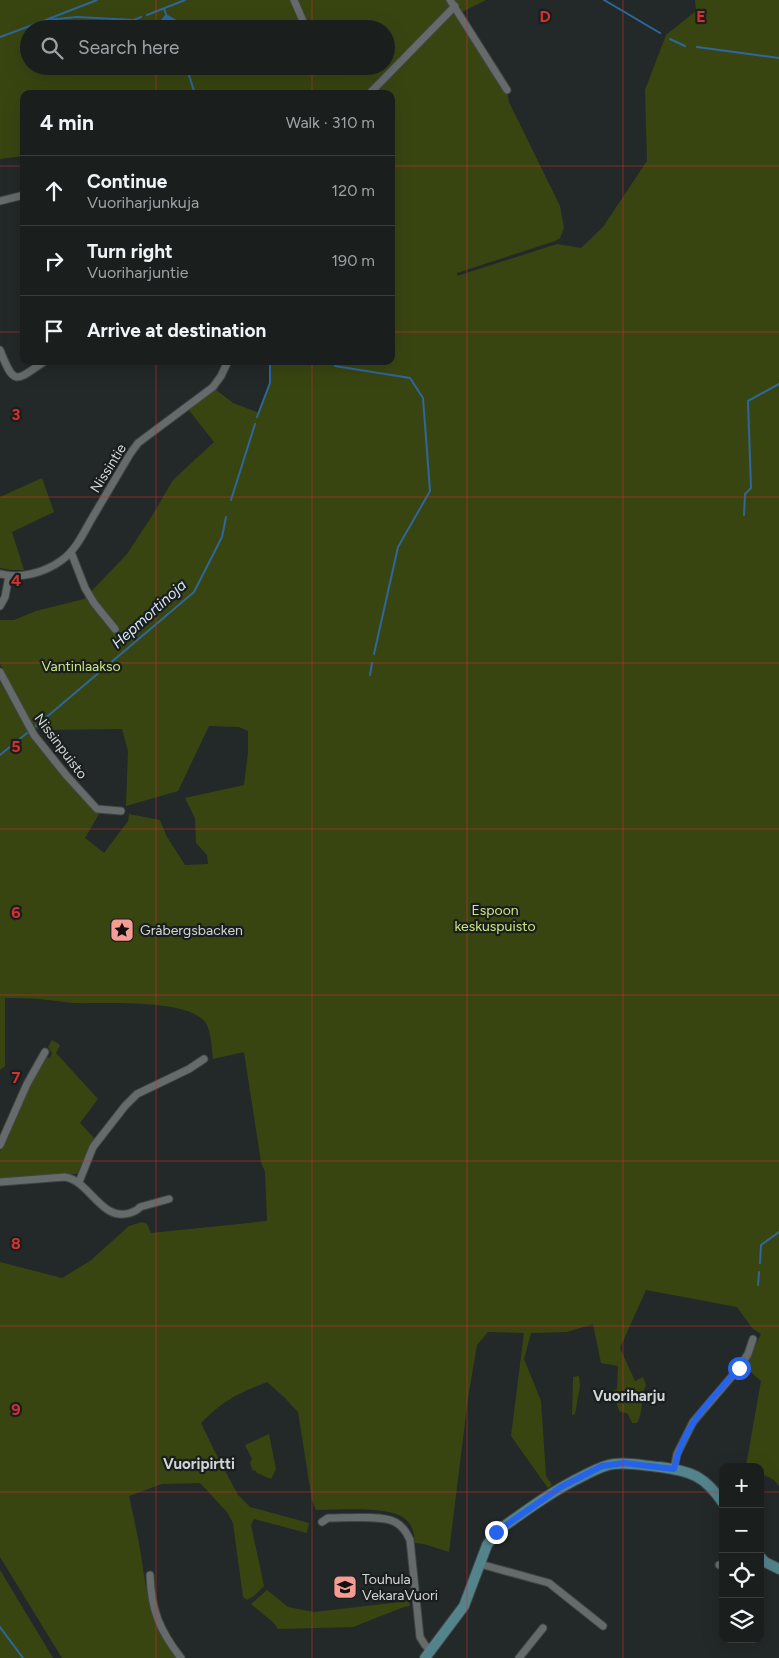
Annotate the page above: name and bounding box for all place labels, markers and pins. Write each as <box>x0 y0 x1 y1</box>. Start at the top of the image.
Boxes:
place icon: Gråbergsbacken <box>109 917 135 943</box>
place label: Gråbergsbacken <box>140 922 243 939</box>
place label: Touhula VekaraVuori <box>362 1571 438 1604</box>
school or university icon: Touhula VekaraVuori <box>332 1574 358 1600</box>

